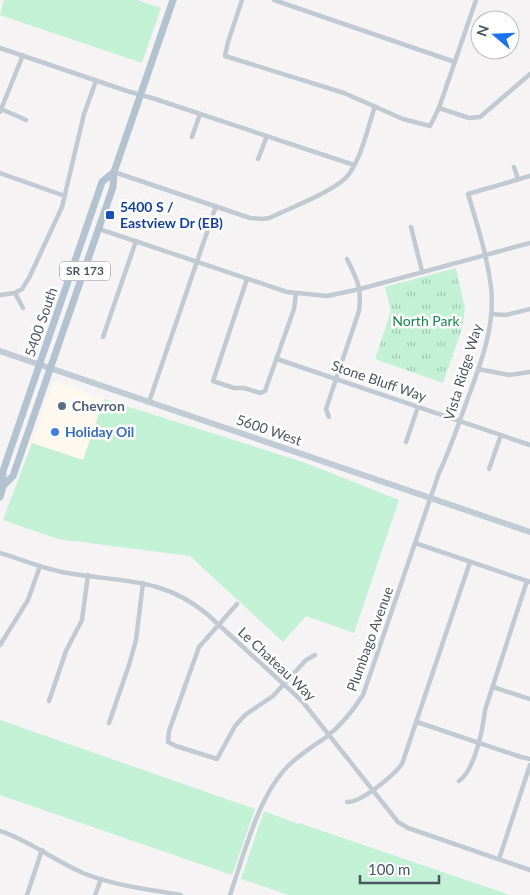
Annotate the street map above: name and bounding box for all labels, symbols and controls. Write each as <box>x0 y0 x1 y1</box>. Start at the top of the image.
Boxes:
north arrow <box>470 10 520 60</box>
text: N <box>472 23 492 38</box>
place label: 5400 S / Eastview Dr (EB) <box>120 198 223 231</box>
marker: 5400 S / Eastview Dr (EB) <box>104 209 116 221</box>
road number: SR 173 <box>60 262 110 280</box>
street label: 5400 South <box>21 285 60 359</box>
park label: North Park <box>392 312 461 329</box>
street label: Vista Ridge Way <box>440 321 485 422</box>
street label: Stone Bluff Way <box>330 356 430 405</box>
place label: Chevron <box>72 397 125 414</box>
marker: Chevron <box>56 400 68 412</box>
street label: 5600 West <box>234 410 304 449</box>
place label: Holiday Oil <box>65 423 134 440</box>
marker: Holiday Oil <box>49 426 61 438</box>
street label: Plumbago Avenue <box>343 584 396 694</box>
street label: Le Chateau Way <box>235 623 320 704</box>
scale bar <box>360 852 439 884</box>
text: 100 m <box>368 860 410 878</box>

